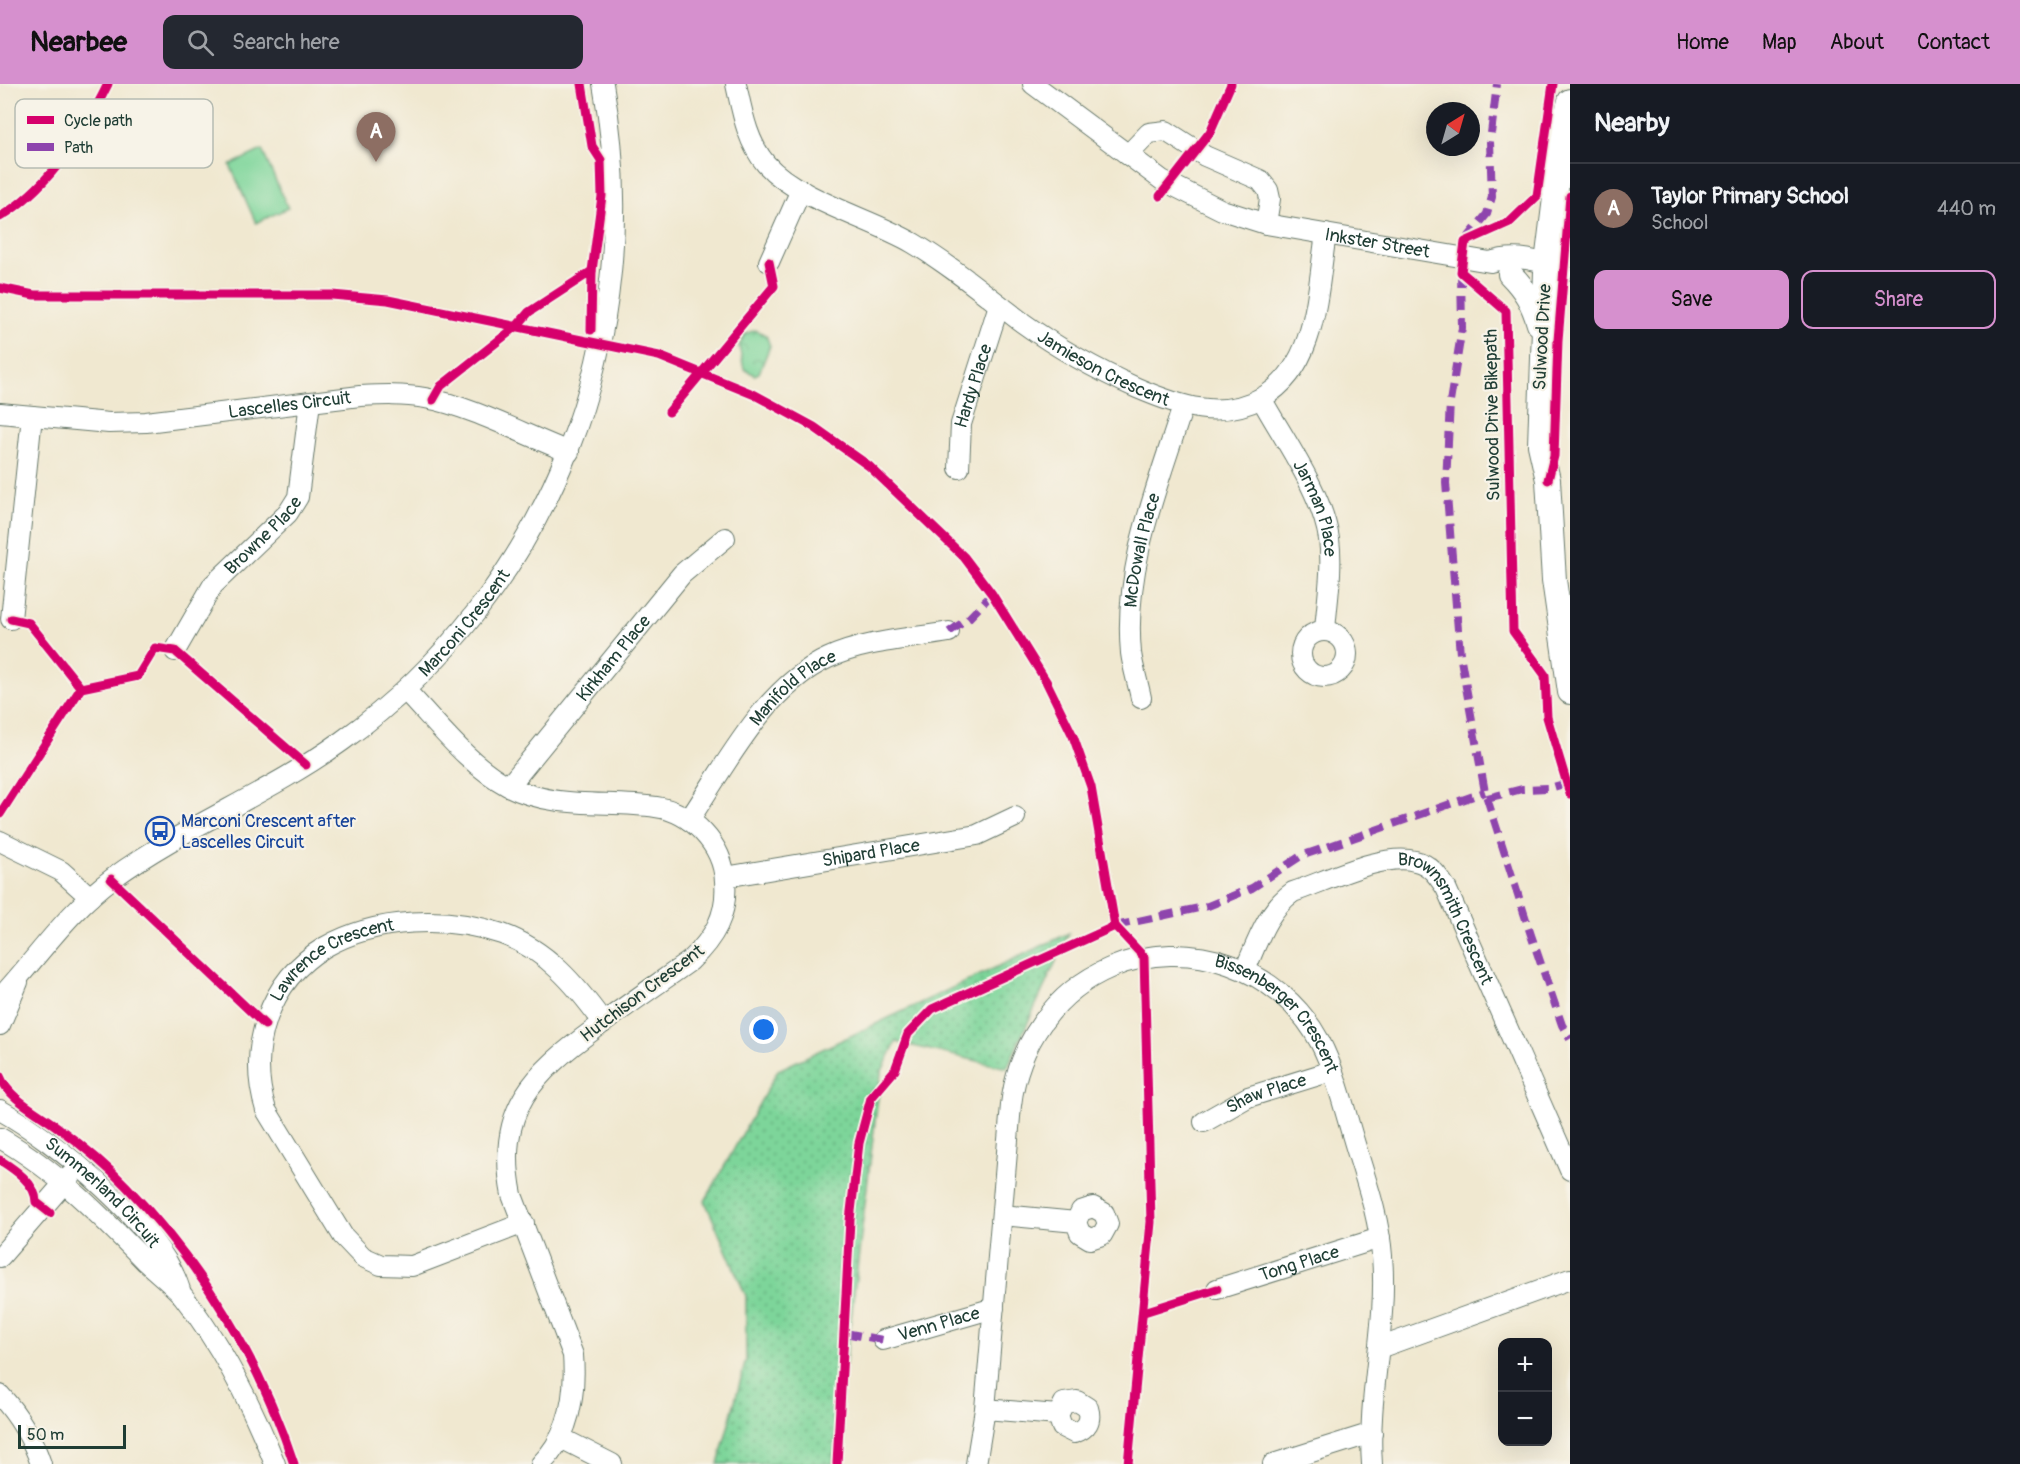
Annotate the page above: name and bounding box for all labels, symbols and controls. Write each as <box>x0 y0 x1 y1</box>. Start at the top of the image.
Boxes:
search box <box>163 15 583 69</box>
text: Nearbee <box>30 25 127 60</box>
icon: search <box>184 26 217 59</box>
text: Search here <box>232 28 340 56</box>
text: Home <box>1676 29 1729 56</box>
text: Map <box>1762 29 1797 56</box>
text: About <box>1830 29 1884 56</box>
text: Contact <box>1917 29 1990 56</box>
legend <box>15 99 213 168</box>
north arrow <box>1426 102 1480 156</box>
text: Nearby <box>1594 107 1670 139</box>
text: Cycle path <box>64 111 132 131</box>
pin: A <box>356 112 395 162</box>
text: Path <box>64 138 93 158</box>
text: Taylor Primary School <box>1651 182 1849 210</box>
text: A <box>1607 196 1620 221</box>
text: 440 m <box>1937 196 1996 221</box>
text: School <box>1651 210 1708 235</box>
street label: Inkster Street <box>1323 223 1432 264</box>
button: Save <box>1594 270 1789 329</box>
button: Share <box>1801 270 1996 329</box>
street label: Sulwood Drive <box>1528 283 1557 391</box>
street label: Jamieson Crescent <box>1033 325 1173 412</box>
street label: Sulwood Drive Bikepath <box>1479 329 1506 501</box>
street label: Hardy Place <box>949 341 998 431</box>
street label: Lascelles Circuit <box>227 386 353 424</box>
street label: Jarman Place <box>1287 456 1341 557</box>
street label: McDowall Place <box>1119 490 1166 608</box>
street label: Browne Place <box>220 492 308 580</box>
street label: Marconi Crescent <box>414 564 516 682</box>
street label: Kirkham Place <box>571 610 656 707</box>
street label: Manifold Place <box>745 645 840 731</box>
place label: Marconi Crescent after Lascelles Circuit <box>181 810 356 854</box>
bus stop icon: Marconi Crescent after Lascelles Circuit <box>144 815 176 847</box>
street label: Shipard Place <box>821 834 922 873</box>
street label: Brownsmith Crescent <box>1398 848 1498 989</box>
street label: Lawrence Crescent <box>265 913 396 1006</box>
street label: Hutchison Crescent <box>576 939 709 1048</box>
street label: Bissenberger Crescent <box>1212 950 1344 1077</box>
your location <box>749 1015 778 1044</box>
street label: Shaw Place <box>1222 1069 1309 1119</box>
street label: Summerland Circuit <box>40 1132 165 1253</box>
street label: Tong Place <box>1256 1240 1342 1287</box>
street label: Venn Place <box>895 1302 983 1347</box>
map controls <box>1498 1338 1552 1446</box>
button: + <box>1498 1338 1552 1392</box>
button: − <box>1498 1392 1552 1446</box>
scale bar <box>18 1422 126 1450</box>
text: 50 m <box>27 1425 64 1445</box>

